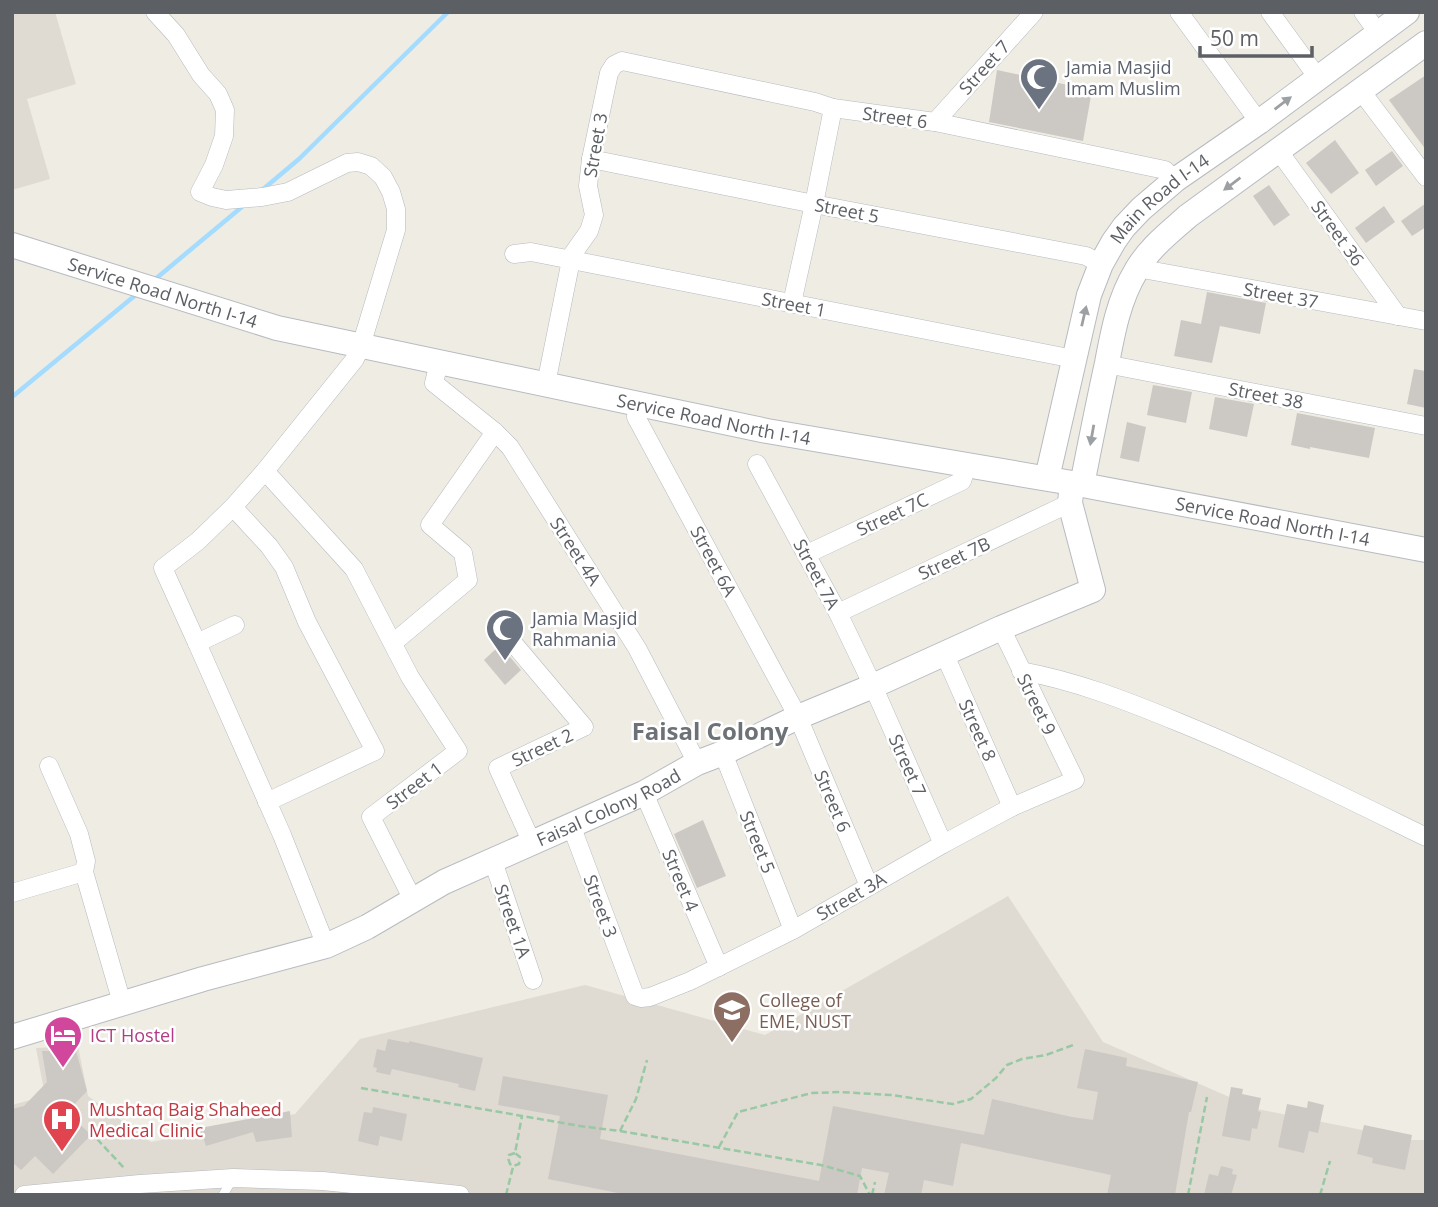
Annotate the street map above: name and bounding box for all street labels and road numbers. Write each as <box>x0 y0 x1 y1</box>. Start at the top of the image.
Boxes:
street label: Street 7 <box>953 35 1015 99</box>
street label: Street 6 <box>861 101 929 133</box>
street label: Street 3 <box>578 111 612 179</box>
street label: Main Road I-14 <box>1104 148 1214 248</box>
street label: Street 5 <box>813 192 881 228</box>
street label: Street 36 <box>1306 195 1370 271</box>
street label: Service Road North I-14 <box>65 251 261 333</box>
street label: Street 37 <box>1242 277 1320 313</box>
street label: Street 1 <box>760 286 828 322</box>
street label: Street 38 <box>1227 376 1305 414</box>
street label: Service Road North I-14 <box>615 388 813 450</box>
street label: Street 7C <box>852 487 932 541</box>
street label: Service Road North I-14 <box>1173 491 1372 551</box>
street label: Street 4A <box>545 512 607 590</box>
street label: Street 6A <box>685 522 743 601</box>
street label: Street 7B <box>914 531 994 585</box>
street label: Street 7A <box>788 535 846 614</box>
street label: Street 9 <box>1012 669 1062 739</box>
street label: Street 8 <box>954 695 1002 765</box>
street label: Street 2 <box>507 722 577 772</box>
street label: Street 7 <box>884 730 932 800</box>
street label: Street 1 <box>381 756 447 814</box>
street label: Faisal Colony Road <box>532 763 685 851</box>
street label: Street 6 <box>809 766 857 836</box>
street label: Street 5 <box>735 807 781 877</box>
street label: Street 4 <box>657 845 705 915</box>
street label: Street 3A <box>812 866 891 926</box>
street label: Street 3 <box>579 871 623 941</box>
street label: Street 1A <box>489 881 537 962</box>

